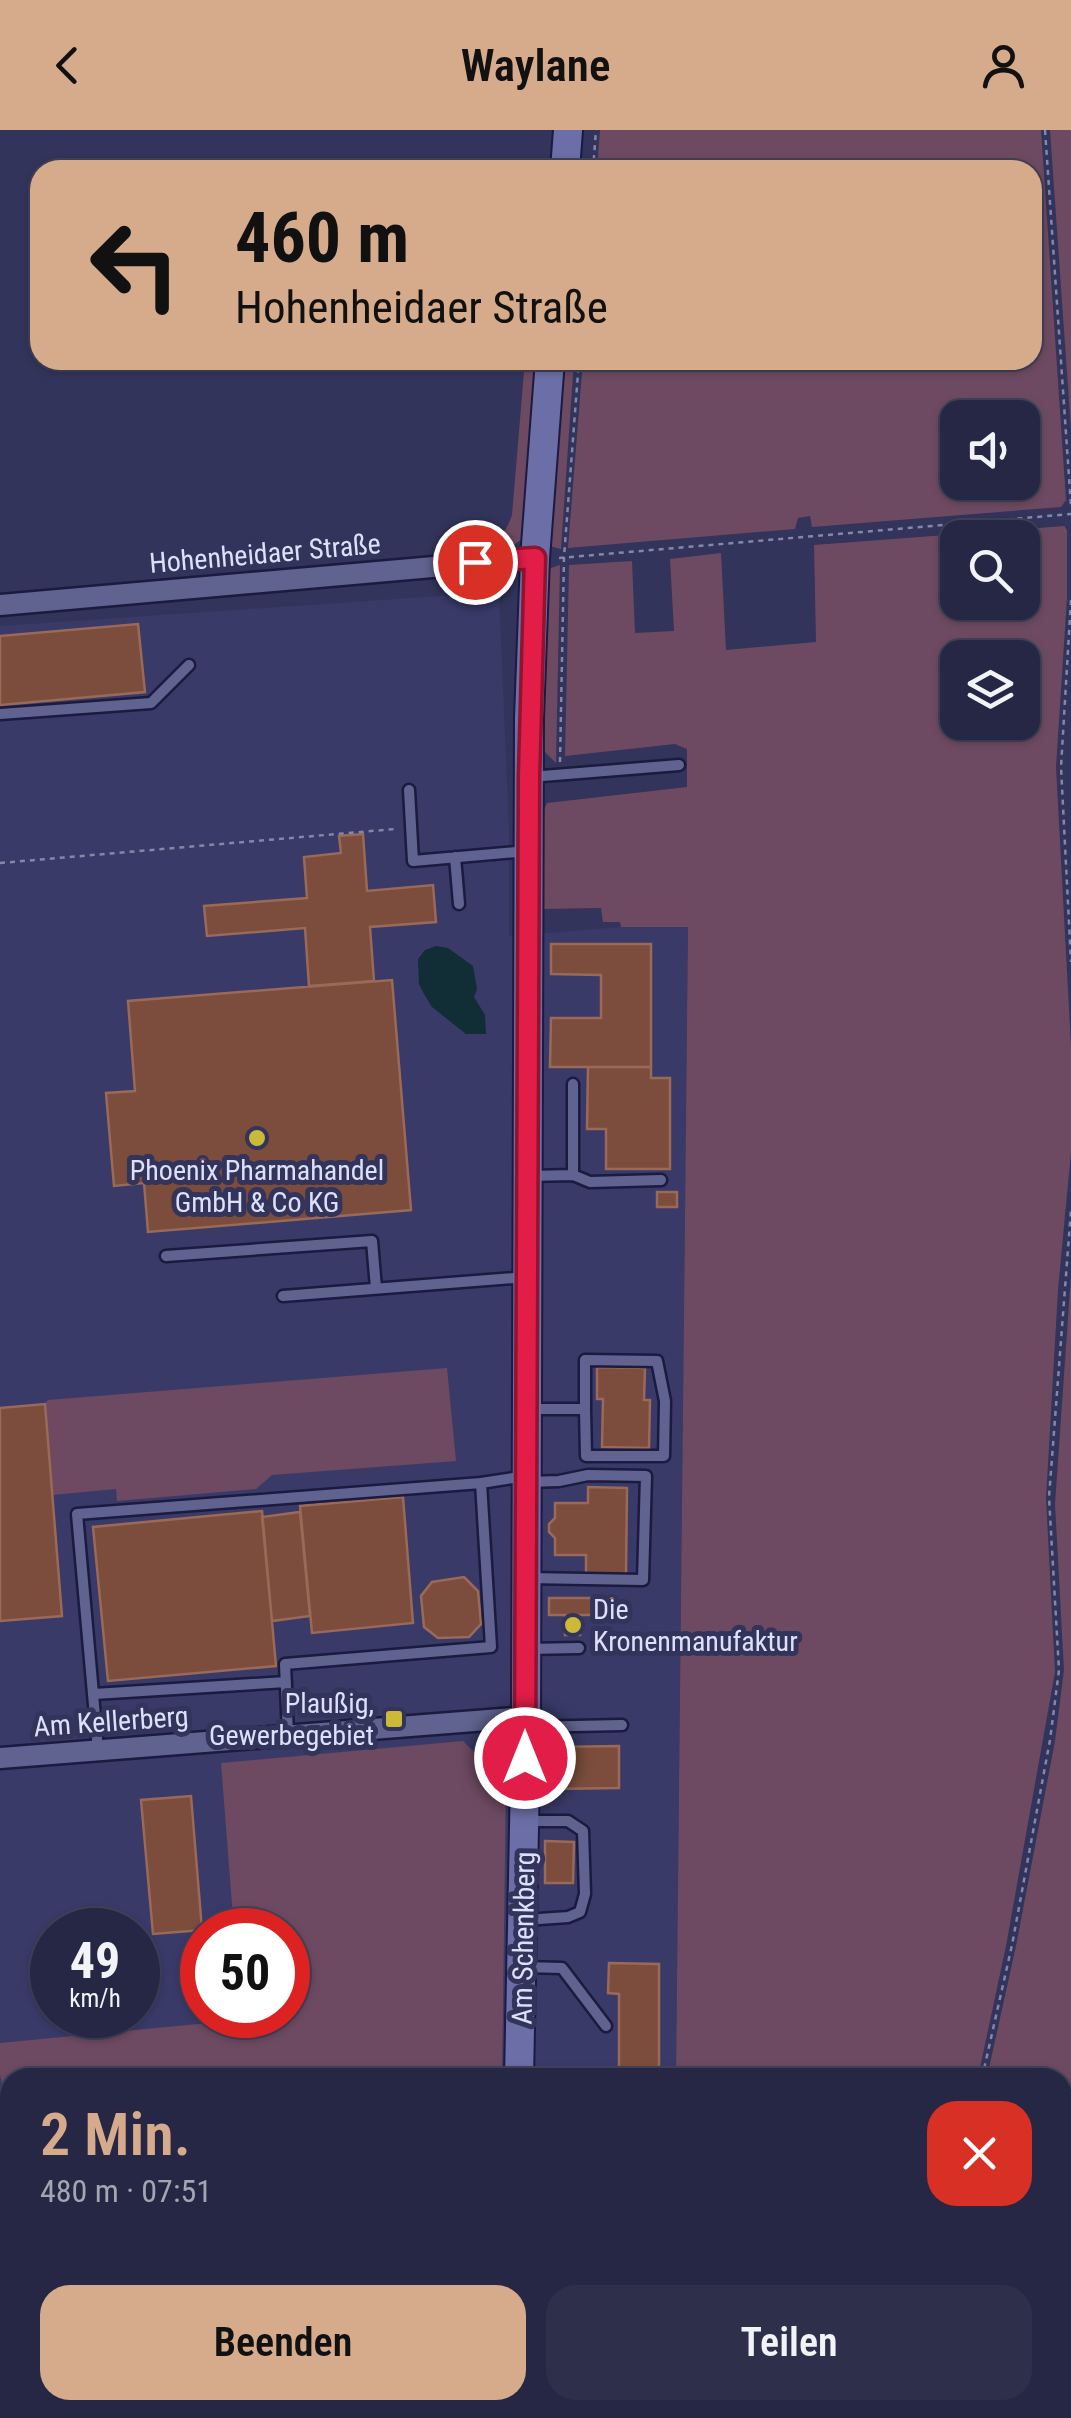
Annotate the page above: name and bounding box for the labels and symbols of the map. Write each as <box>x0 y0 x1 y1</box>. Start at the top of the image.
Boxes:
pin <box>433 520 518 605</box>
street label: Hohenheidaer Straße <box>148 527 382 580</box>
marker: Phoenix Pharmahandel GmbH & Co KG <box>246 1127 268 1149</box>
place label: Phoenix Pharmahandel GmbH & Co KG <box>130 1154 384 1219</box>
place label: Die Kronenmanufaktur <box>593 1593 798 1658</box>
marker: Die Kronenmanufaktur <box>562 1614 584 1636</box>
place label: Plaußig, Gewerbegebiet <box>209 1687 374 1752</box>
street label: Am Kellerberg <box>32 1700 190 1743</box>
position arrow <box>473 1706 577 1810</box>
marker: Plaußig, Gewerbegebiet <box>383 1708 405 1730</box>
street label: Am Schenkberg <box>505 1851 542 2025</box>
speed limit sign: 50 <box>180 1908 310 2038</box>

